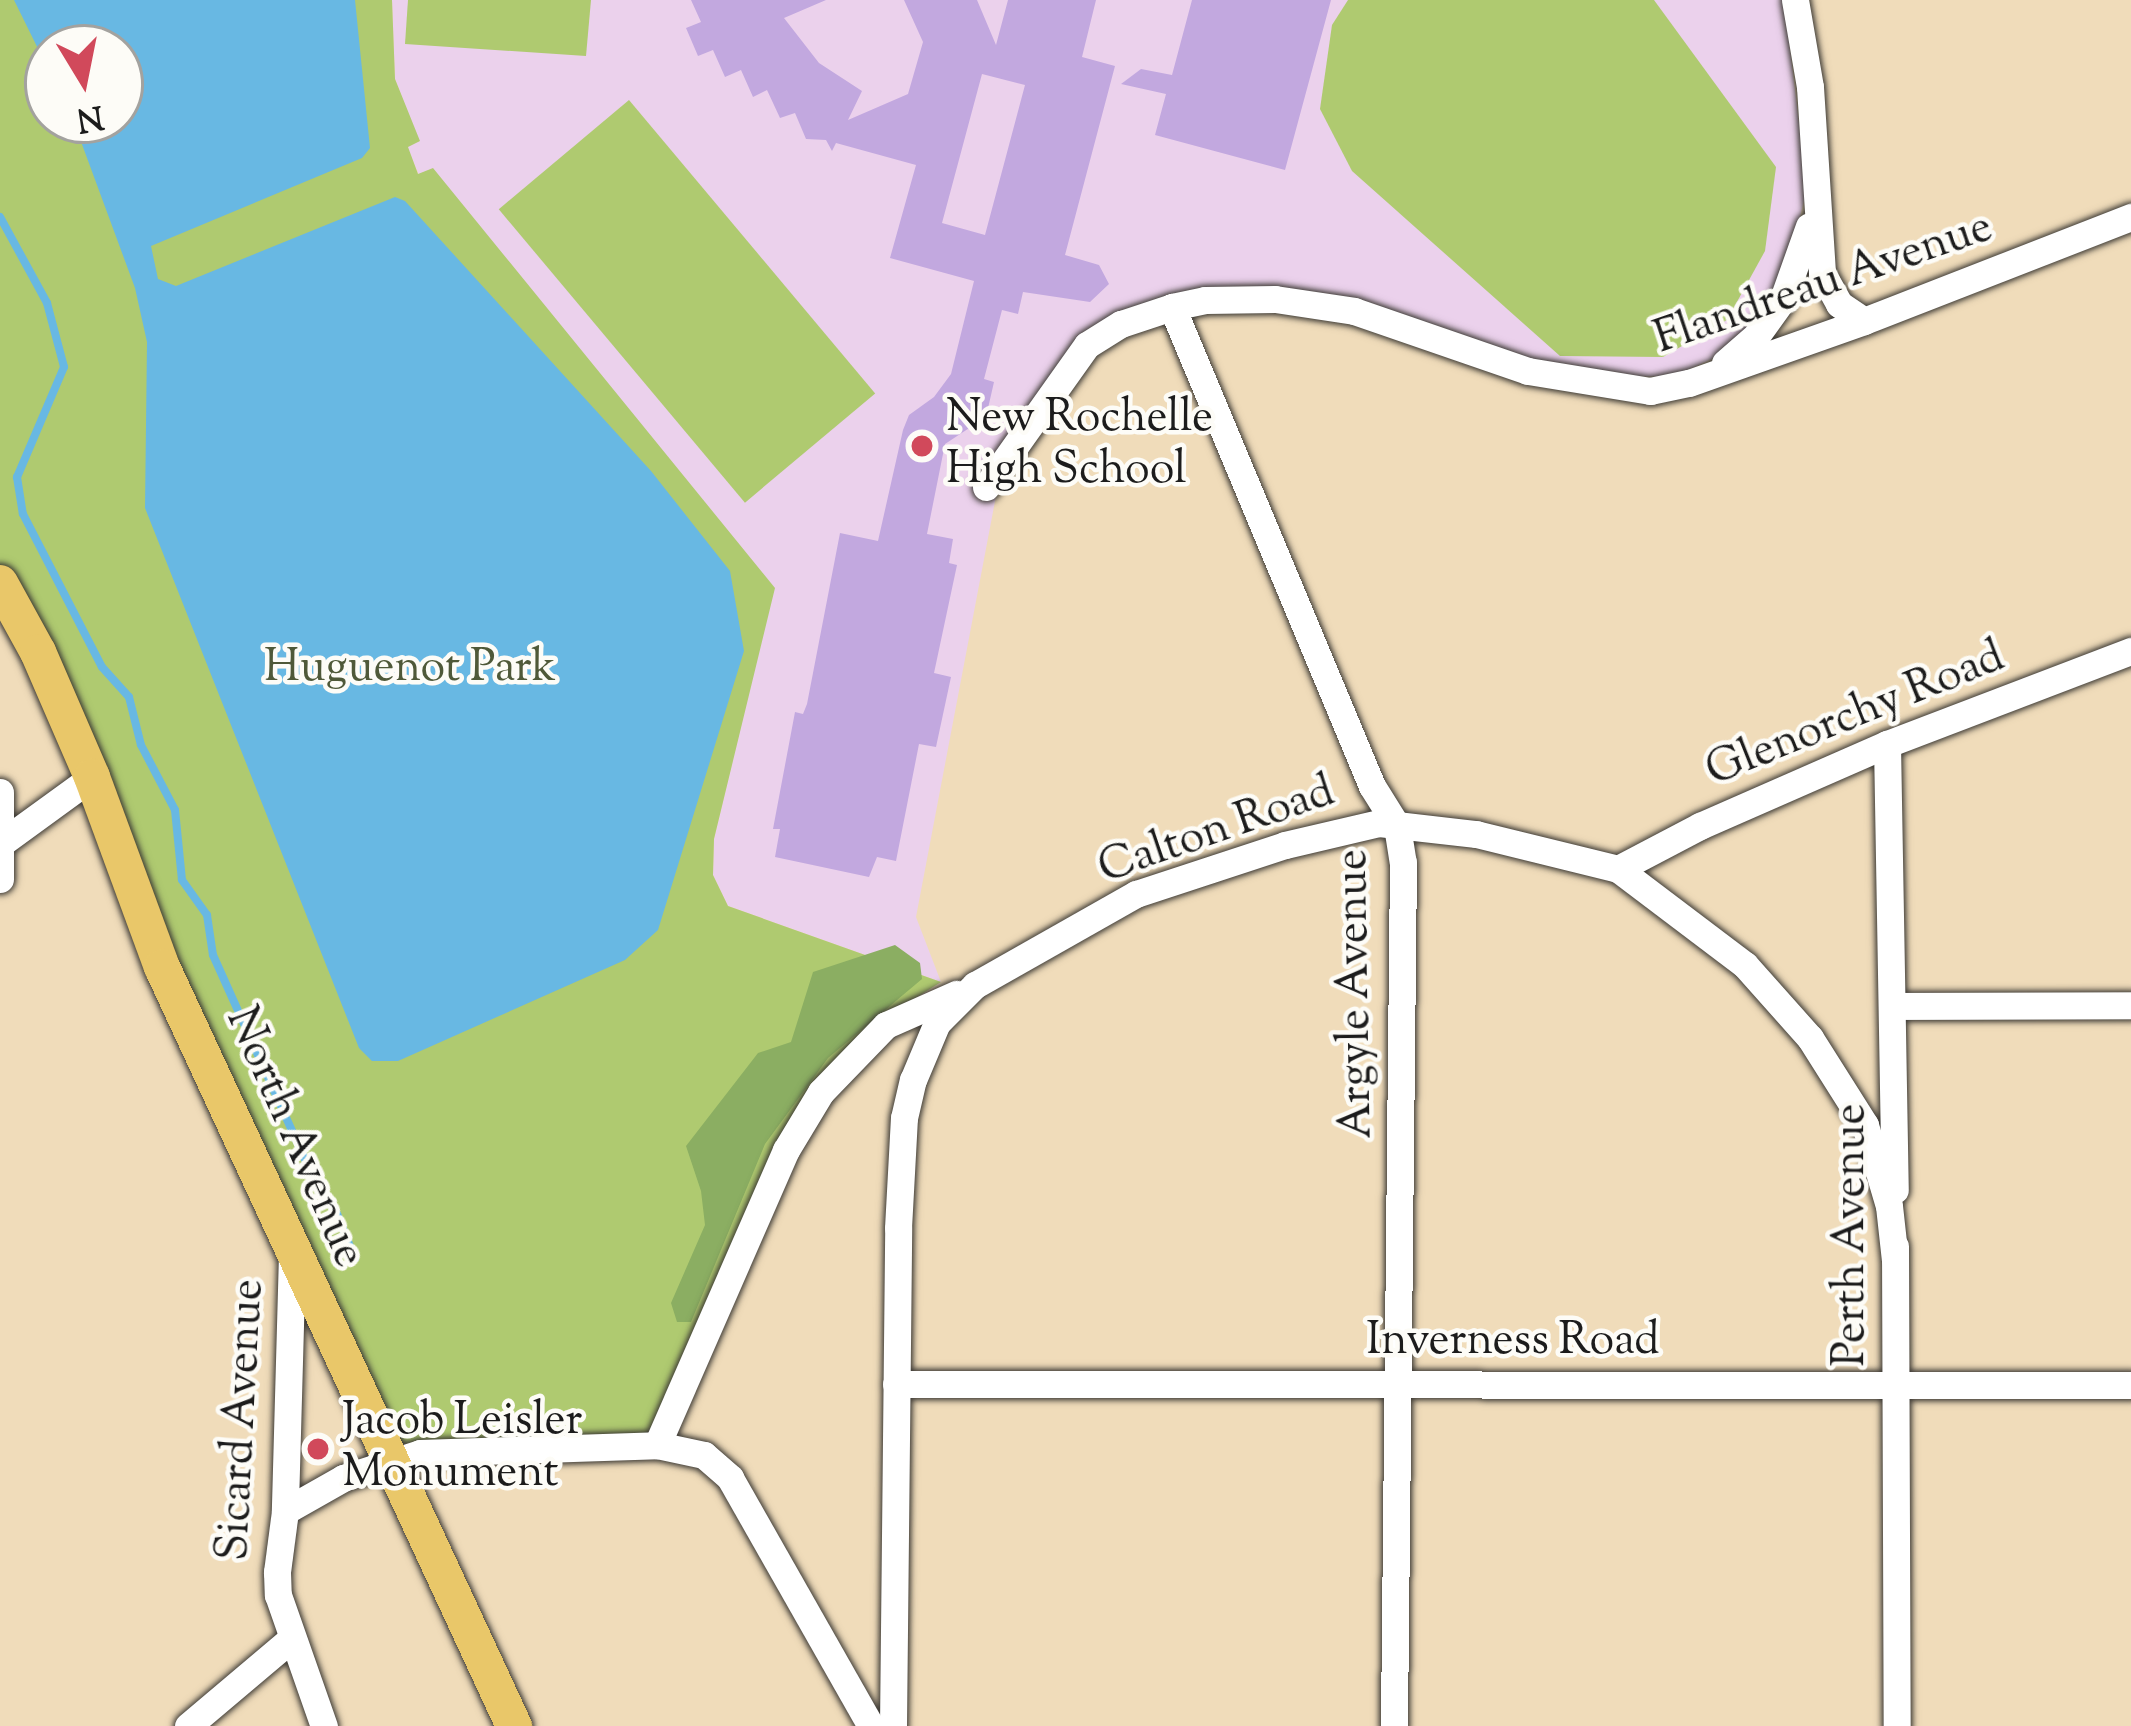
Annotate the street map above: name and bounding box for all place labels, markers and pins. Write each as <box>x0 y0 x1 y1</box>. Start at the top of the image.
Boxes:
place label: New Rochelle High School <box>946 393 1213 499</box>
marker: New Rochelle High School <box>909 433 935 459</box>
place label: Jacob Leisler Monument <box>342 1396 582 1502</box>
marker: Jacob Leisler Monument <box>305 1436 331 1462</box>

